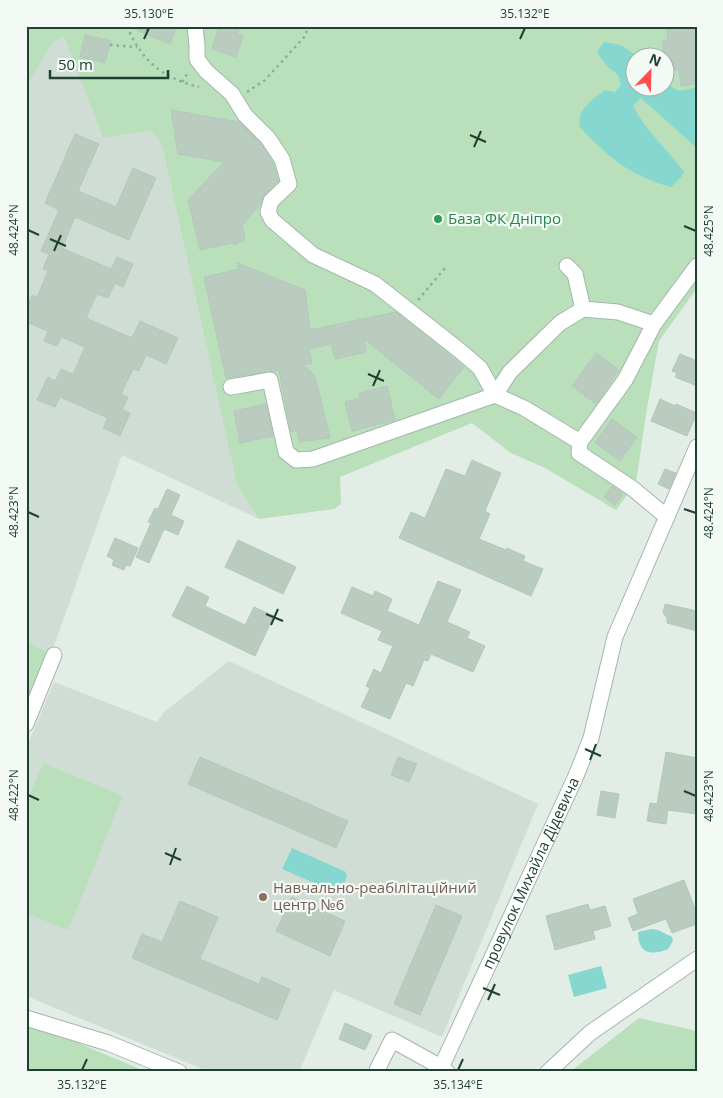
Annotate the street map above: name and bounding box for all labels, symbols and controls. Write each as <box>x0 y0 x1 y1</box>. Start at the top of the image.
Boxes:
text: 35.130°E <box>124 5 174 22</box>
text: 35.132°E <box>500 5 550 22</box>
scale bar <box>50 48 168 80</box>
north arrow <box>626 48 676 98</box>
text: N <box>646 49 664 71</box>
text: 50 m <box>58 54 93 74</box>
text: 48.424°N <box>5 204 22 256</box>
text: 48.425°N <box>700 205 717 257</box>
place label: База ФК Дніпро <box>448 208 561 228</box>
marker: База ФК Дніпро <box>432 213 444 225</box>
text: 48.423°N <box>5 486 22 538</box>
text: 48.424°N <box>700 487 717 539</box>
text: 48.422°N <box>5 769 22 821</box>
text: 48.423°N <box>700 770 717 822</box>
street label: провулок Михайла Дідевича <box>477 774 583 972</box>
place label: Навчально-реабілітаційний центр №6 <box>273 877 477 914</box>
marker: Навчально-реабілітаційний центр №6 <box>257 891 269 903</box>
text: 35.132°E <box>57 1076 107 1093</box>
text: 35.134°E <box>433 1076 483 1093</box>

